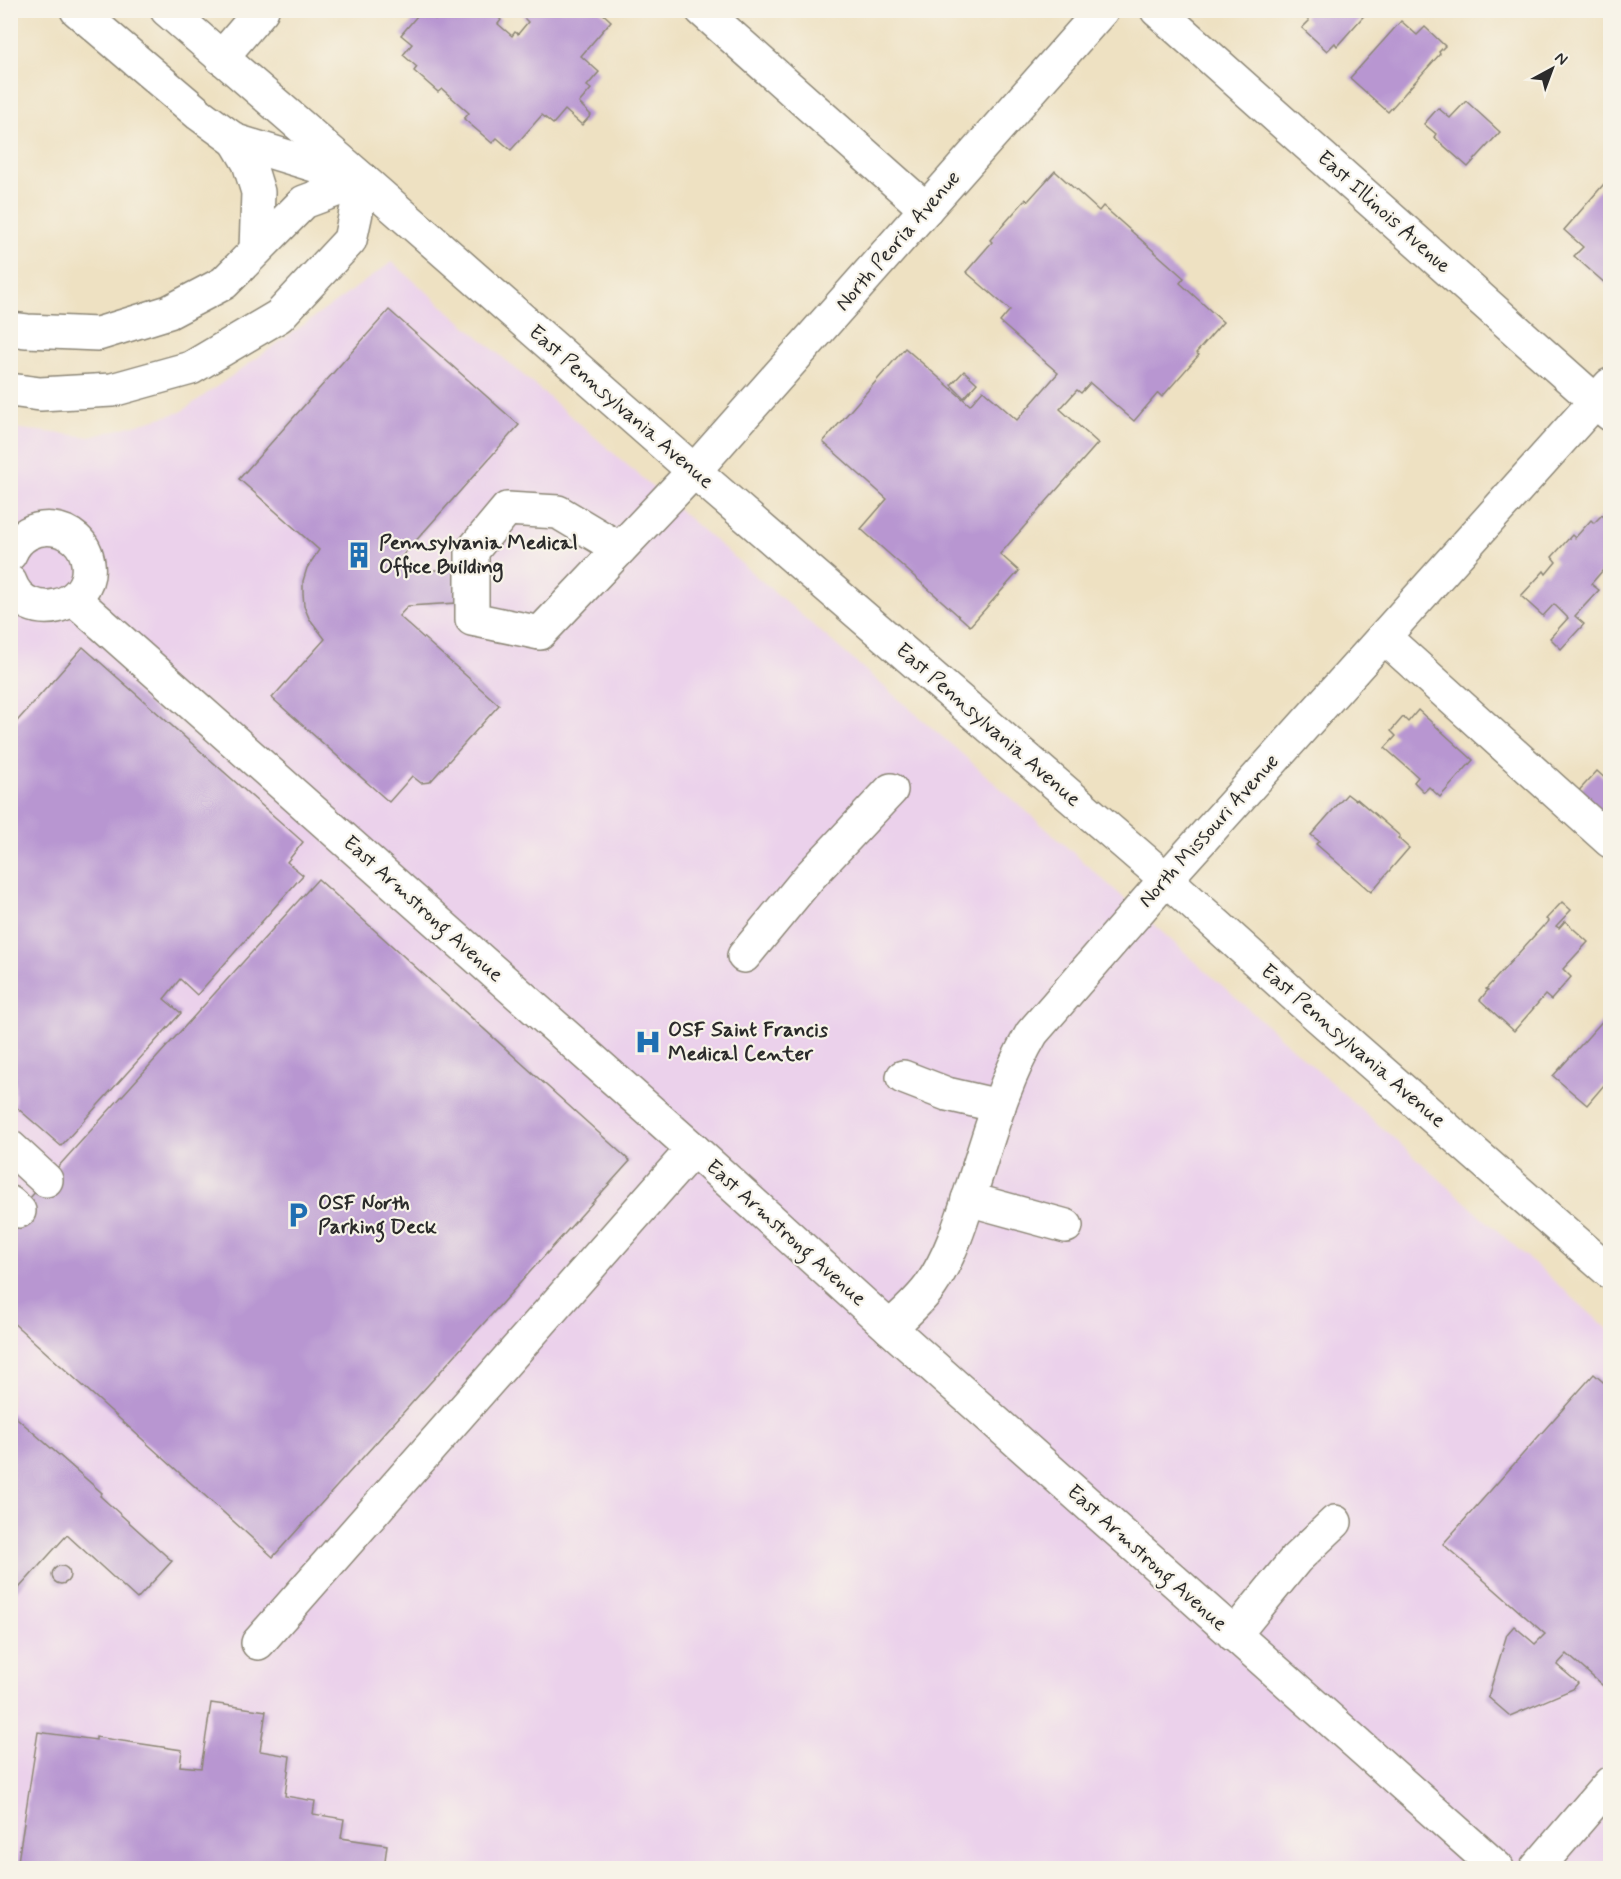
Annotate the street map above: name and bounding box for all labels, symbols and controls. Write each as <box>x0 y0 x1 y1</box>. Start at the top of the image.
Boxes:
north arrow <box>1522 39 1582 99</box>
text: N <box>1550 47 1572 70</box>
street label: East Illinois Avenue <box>1311 144 1457 280</box>
street label: North Peoria Avenue <box>829 165 967 317</box>
street label: East Pennsylvania Avenue <box>522 319 720 495</box>
place label: Pennsylvania Medical Office Building <box>379 529 578 583</box>
building icon: Pennsylvania Medical Office Building <box>344 540 374 570</box>
street label: East Pennsylvania Avenue <box>889 637 1087 813</box>
street label: North Missouri Avenue <box>1132 748 1286 914</box>
street label: East Armstrong Avenue <box>335 829 509 990</box>
street label: East Pennsylvania Avenue <box>1254 958 1452 1134</box>
place label: OSF Saint Francis Medical Center <box>668 1016 829 1068</box>
hospital icon: OSF Saint Francis Medical Center <box>633 1027 663 1057</box>
street label: East Armstrong Avenue <box>698 1153 872 1314</box>
place label: OSF North Parking Deck <box>318 1189 437 1243</box>
parking icon: OSF North Parking Deck <box>283 1200 313 1230</box>
street label: East Armstrong Avenue <box>1059 1478 1233 1639</box>

